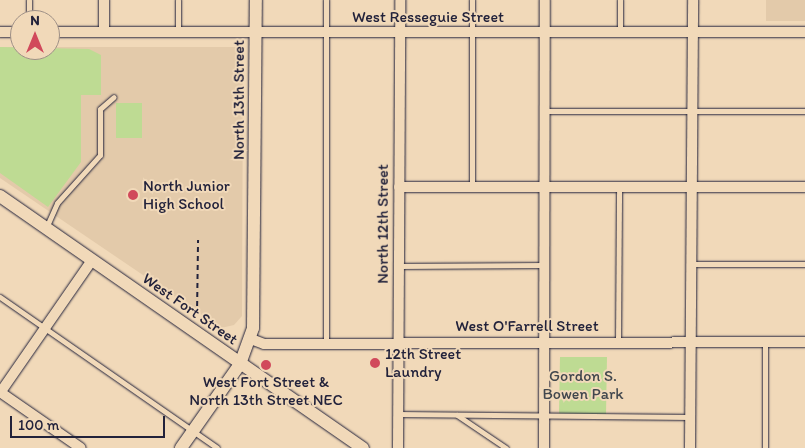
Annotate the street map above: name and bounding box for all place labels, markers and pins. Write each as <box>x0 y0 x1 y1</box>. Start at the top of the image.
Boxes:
place label: North Junior High School <box>143 176 230 214</box>
marker: North Junior High School <box>127 189 139 201</box>
place label: 12th Street Laundry <box>385 344 461 382</box>
marker: 12th Street Laundry <box>369 357 381 369</box>
marker: West Fort Street & North 13th Street NEC <box>260 359 272 371</box>
place label: West Fort Street & North 13th Street NEC <box>189 372 343 410</box>

